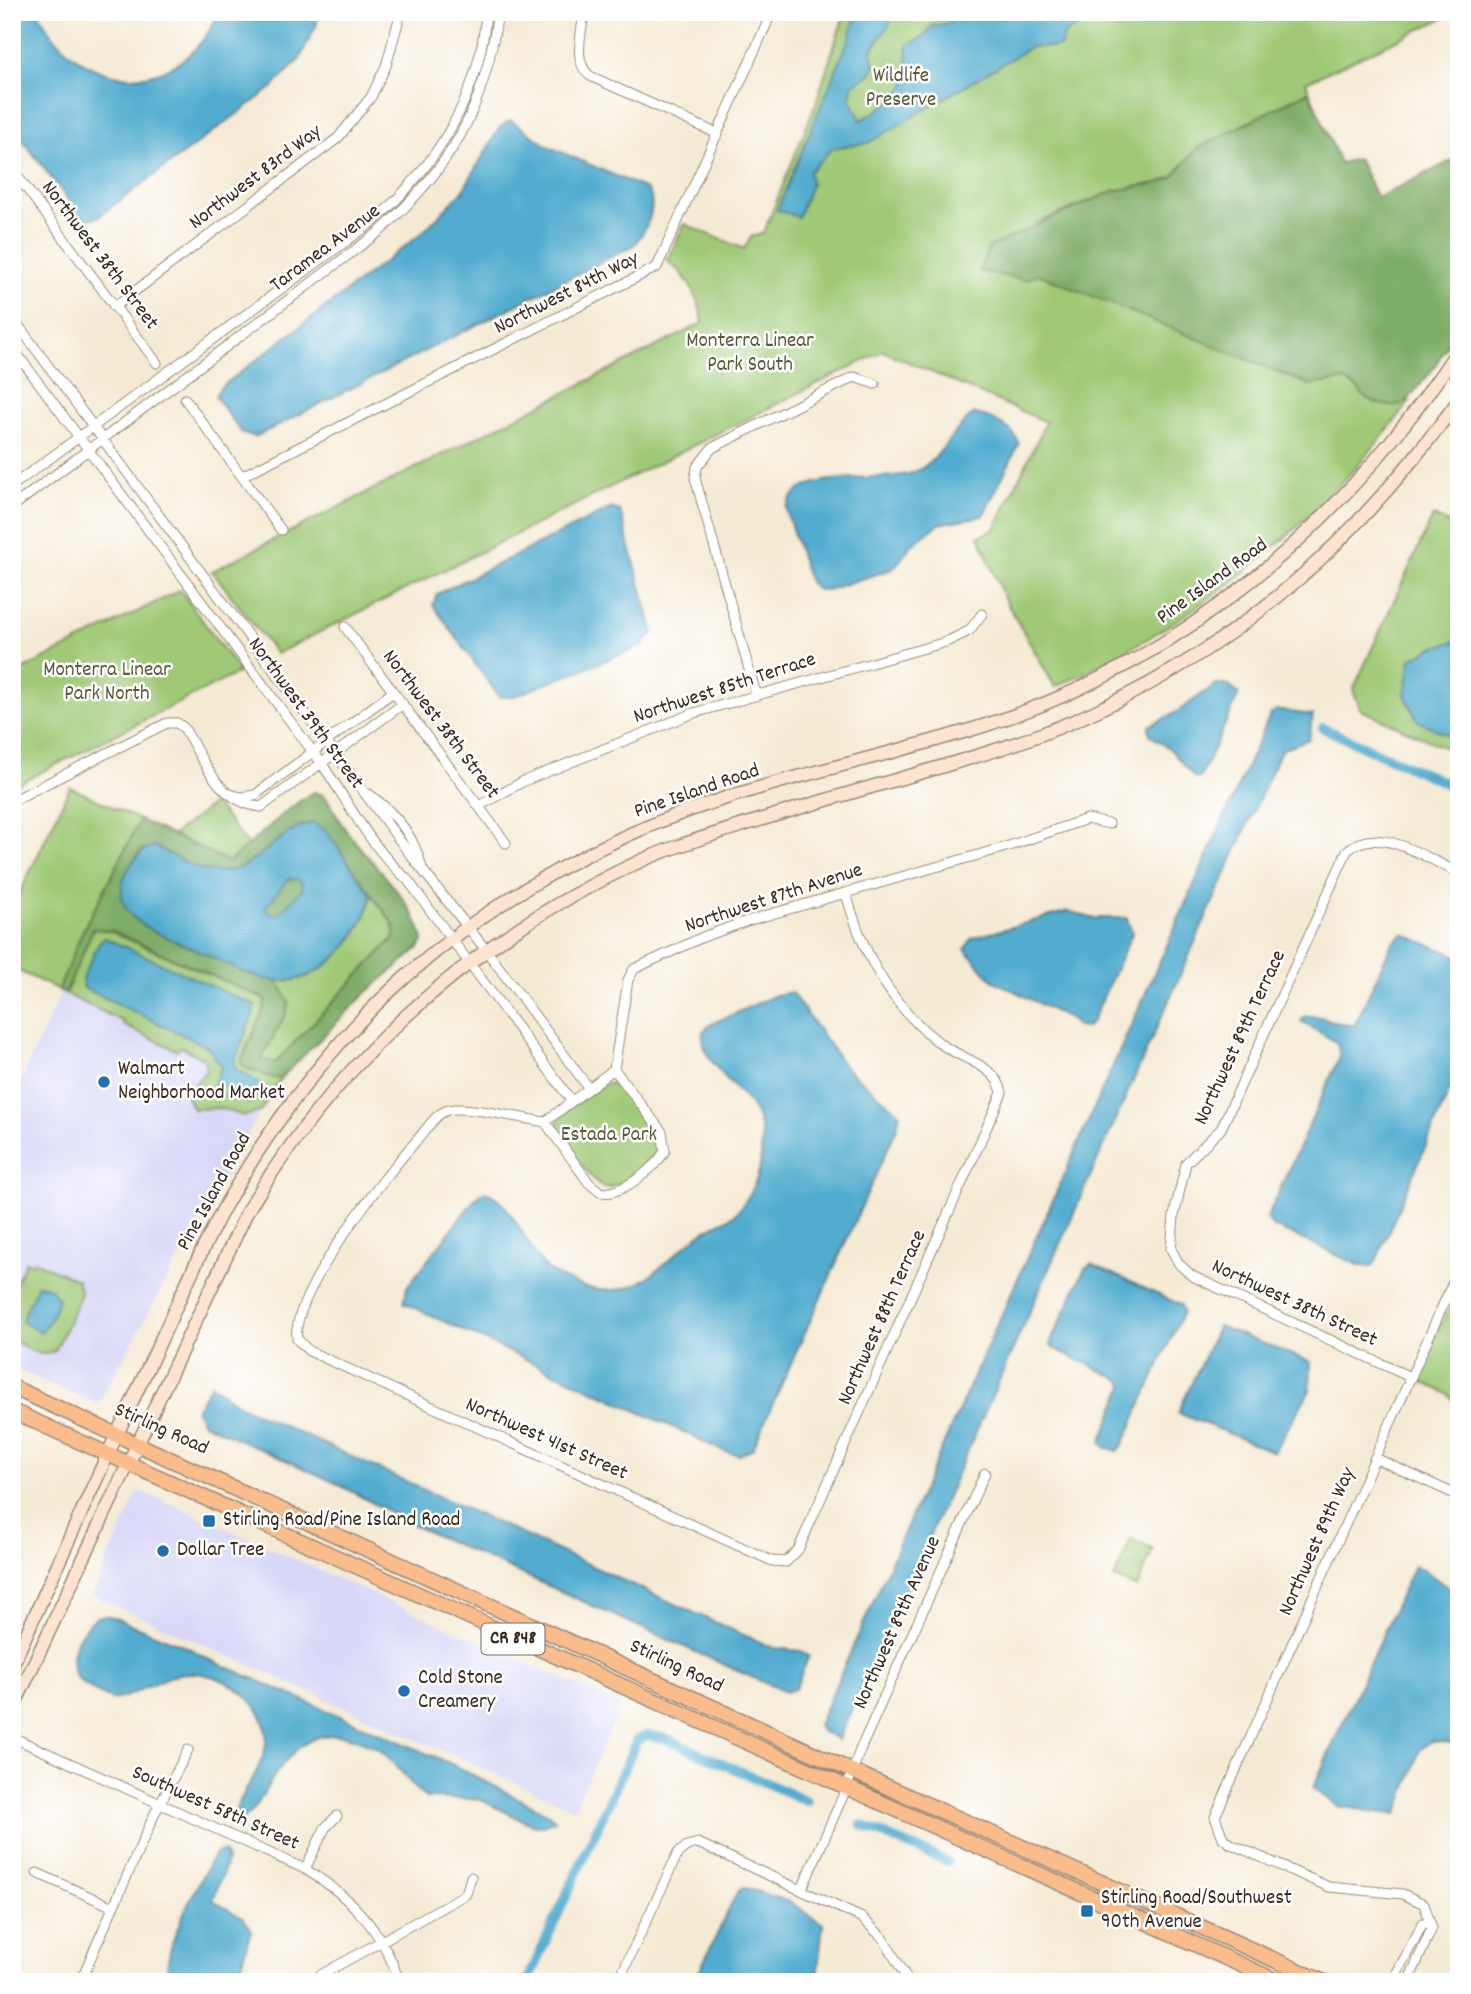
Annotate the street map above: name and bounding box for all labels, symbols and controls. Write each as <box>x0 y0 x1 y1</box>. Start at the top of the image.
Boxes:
park label: Wildlife Preserve <box>866 62 936 116</box>
street label: Northwest 83rd Way <box>183 118 329 238</box>
street label: Northwest 38th Street <box>33 175 165 337</box>
street label: Taramea Avenue <box>264 197 388 301</box>
street label: Northwest 84th Way <box>489 244 645 343</box>
park label: Monterra Linear Park South <box>686 327 814 381</box>
street label: Pine Island Road <box>1151 531 1275 633</box>
street label: Northwest 39th Street <box>240 632 371 796</box>
street label: Northwest 38th Street <box>374 644 506 806</box>
street label: Northwest 85th Terrace <box>630 645 820 733</box>
park label: Monterra Linear Park North <box>43 656 171 710</box>
street label: Pine Island Road <box>630 756 764 828</box>
street label: Northwest 87th Avenue <box>681 856 867 942</box>
street label: Northwest 89th Terrace <box>1187 946 1295 1130</box>
place label: Walmart Neighborhood Market <box>118 1055 285 1109</box>
marker: Walmart Neighborhood Market <box>96 1074 112 1090</box>
park label: Estada Park <box>561 1121 657 1151</box>
street label: Pine Island Road <box>170 1127 260 1257</box>
street label: Northwest 88th Terrace <box>831 1226 935 1410</box>
street label: Northwest 38th Street <box>1206 1252 1382 1356</box>
street label: Northwest 41st Street <box>460 1391 632 1489</box>
street label: Stirling Road <box>109 1396 213 1464</box>
street label: Northwest 89th Way <box>1272 1463 1364 1621</box>
place label: Stirling Road/Pine Island Road <box>223 1506 460 1536</box>
marker: Stirling Road/Pine Island Road <box>201 1513 217 1529</box>
street label: Northwest 89th Avenue <box>846 1532 950 1714</box>
place label: Dollar Tree <box>177 1536 264 1566</box>
marker: Dollar Tree <box>155 1543 171 1559</box>
road number: CR 848 <box>482 1624 544 1654</box>
street label: Stirling Road <box>624 1632 728 1702</box>
place label: Cold Stone Creamery <box>418 1664 503 1718</box>
marker: Cold Stone Creamery <box>396 1683 412 1699</box>
street label: Southwest 58th Street <box>126 1759 304 1860</box>
place label: Stirling Road/Southwest 90th Avenue <box>1101 1884 1292 1938</box>
marker: Stirling Road/Southwest 90th Avenue <box>1079 1903 1095 1919</box>

